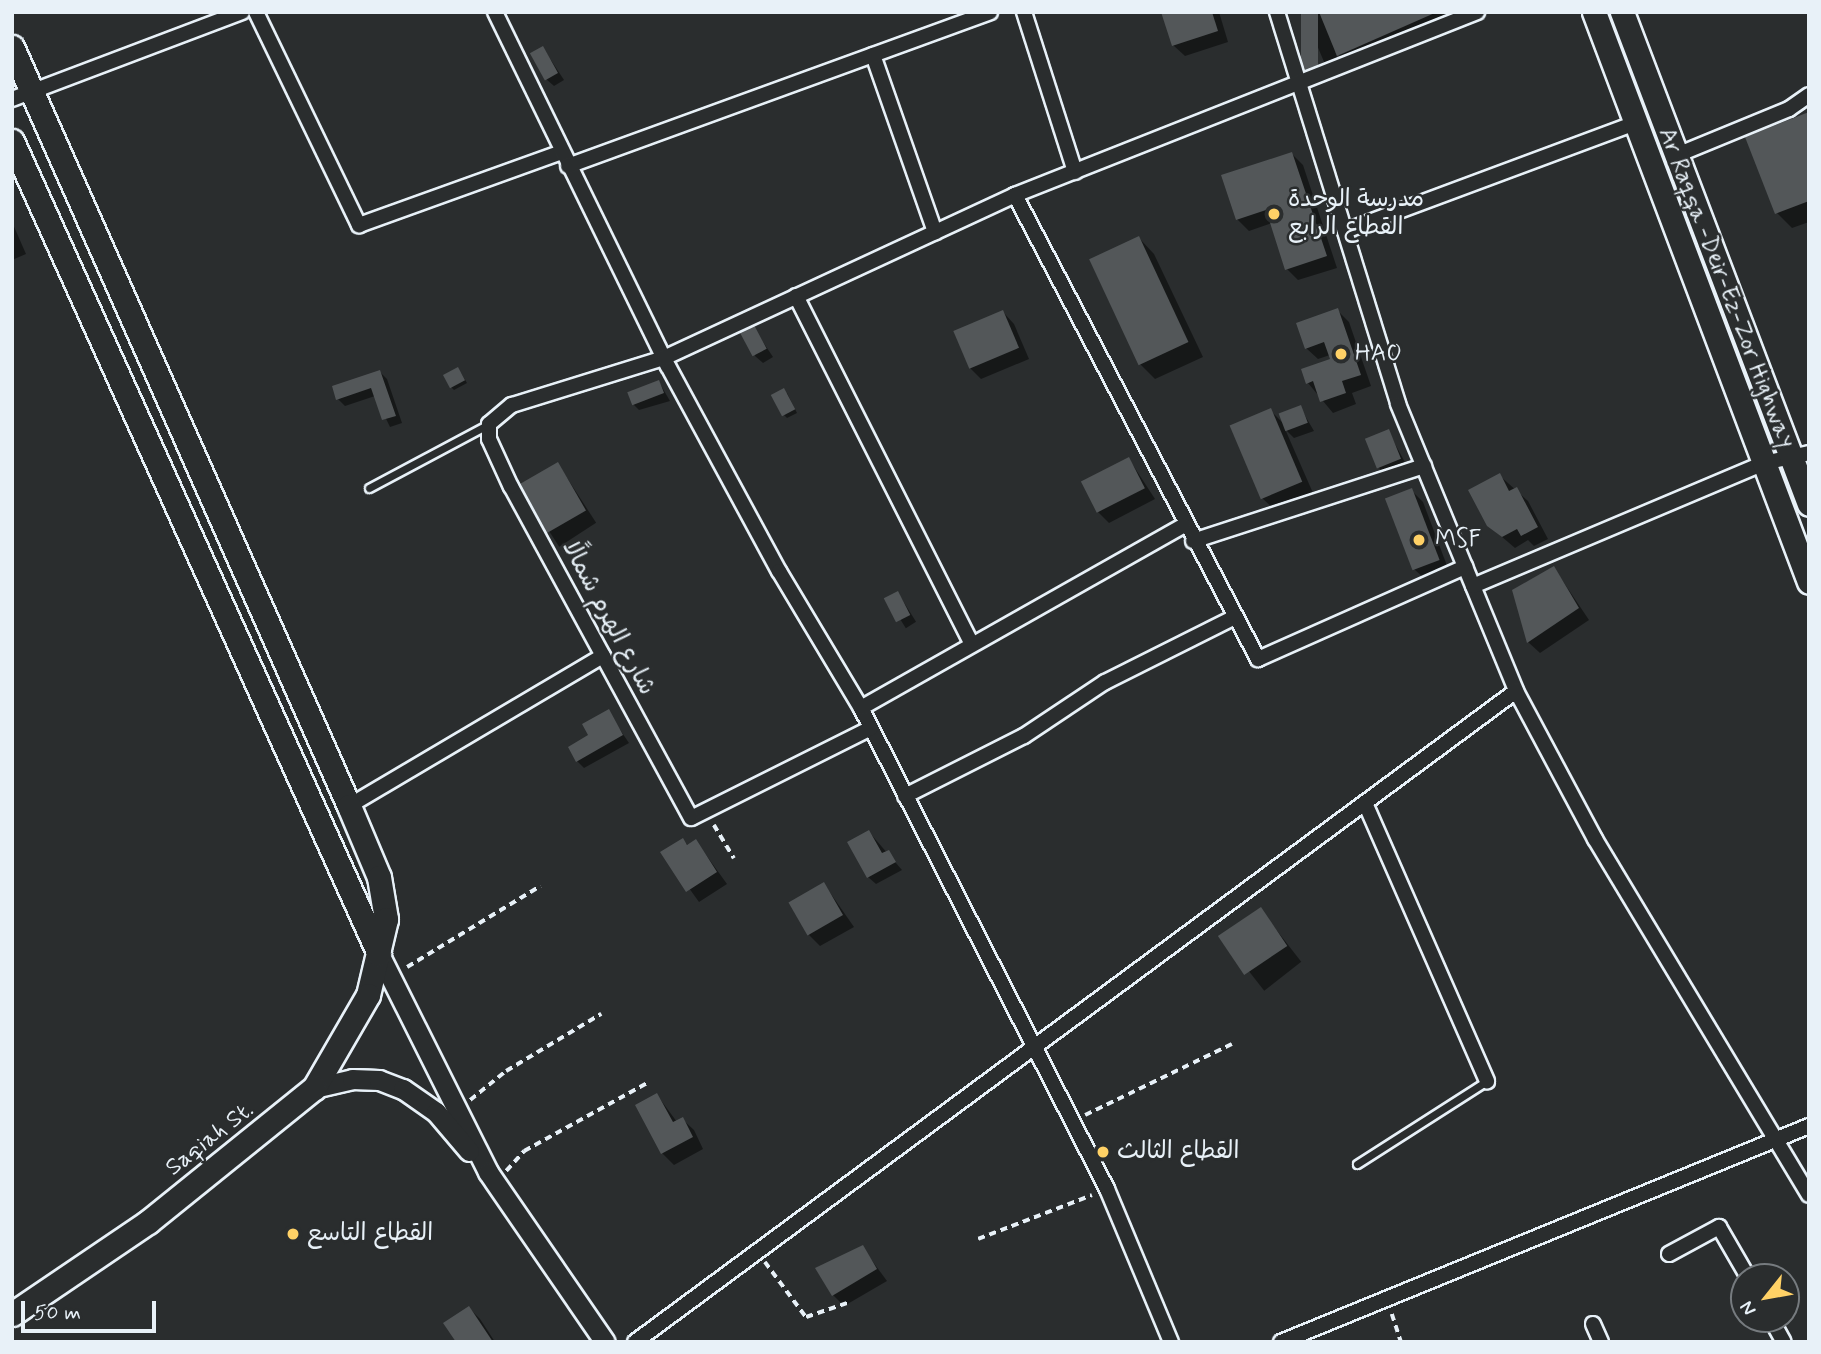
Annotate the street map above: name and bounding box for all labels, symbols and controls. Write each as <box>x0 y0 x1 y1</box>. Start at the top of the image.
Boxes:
street label: Ar Raqqa -Deir-Ez-Zor Highway <box>1653 127 1799 449</box>
place label: مدرسة الوحدة القطاع الرابع <box>1288 186 1424 242</box>
marker: مدرسة الوحدة القطاع الرابع <box>1266 206 1282 222</box>
place label: HAO <box>1355 340 1402 368</box>
marker: HAO <box>1333 346 1349 362</box>
place label: MSF <box>1435 526 1482 554</box>
marker: MSF <box>1409 530 1429 550</box>
street label: شارع الهرم شمالًا <box>555 536 661 700</box>
street label: Saqiah St. <box>160 1096 260 1182</box>
place label: القطاع الثالث <box>1117 1138 1239 1166</box>
marker: القطاع الثالث <box>1095 1144 1111 1160</box>
place label: القطاع التاسع <box>307 1220 433 1248</box>
marker: القطاع التاسع <box>285 1226 301 1242</box>
north arrow <box>1730 1263 1800 1333</box>
scale bar <box>24 1288 159 1332</box>
text: N <box>1734 1296 1762 1320</box>
text: 50 m <box>34 1299 81 1327</box>

